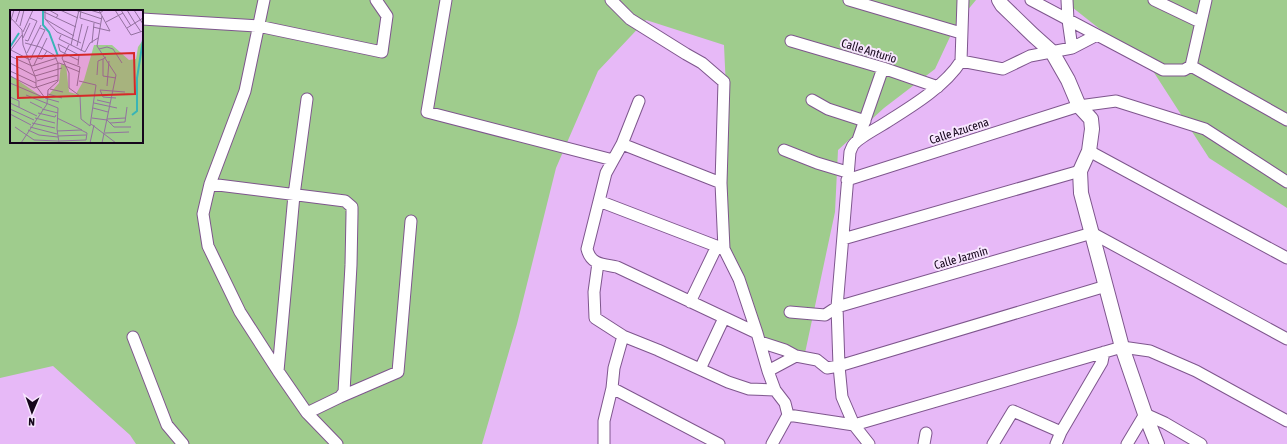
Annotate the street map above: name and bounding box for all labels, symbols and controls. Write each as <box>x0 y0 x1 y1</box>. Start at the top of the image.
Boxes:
inset map <box>10 10 143 143</box>
street label: Calle Anturio <box>840 36 899 66</box>
street label: Calle Azucena <box>928 115 990 147</box>
street label: Calle Jazmín <box>933 244 989 272</box>
north arrow <box>12 392 52 432</box>
text: N <box>28 416 35 428</box>

